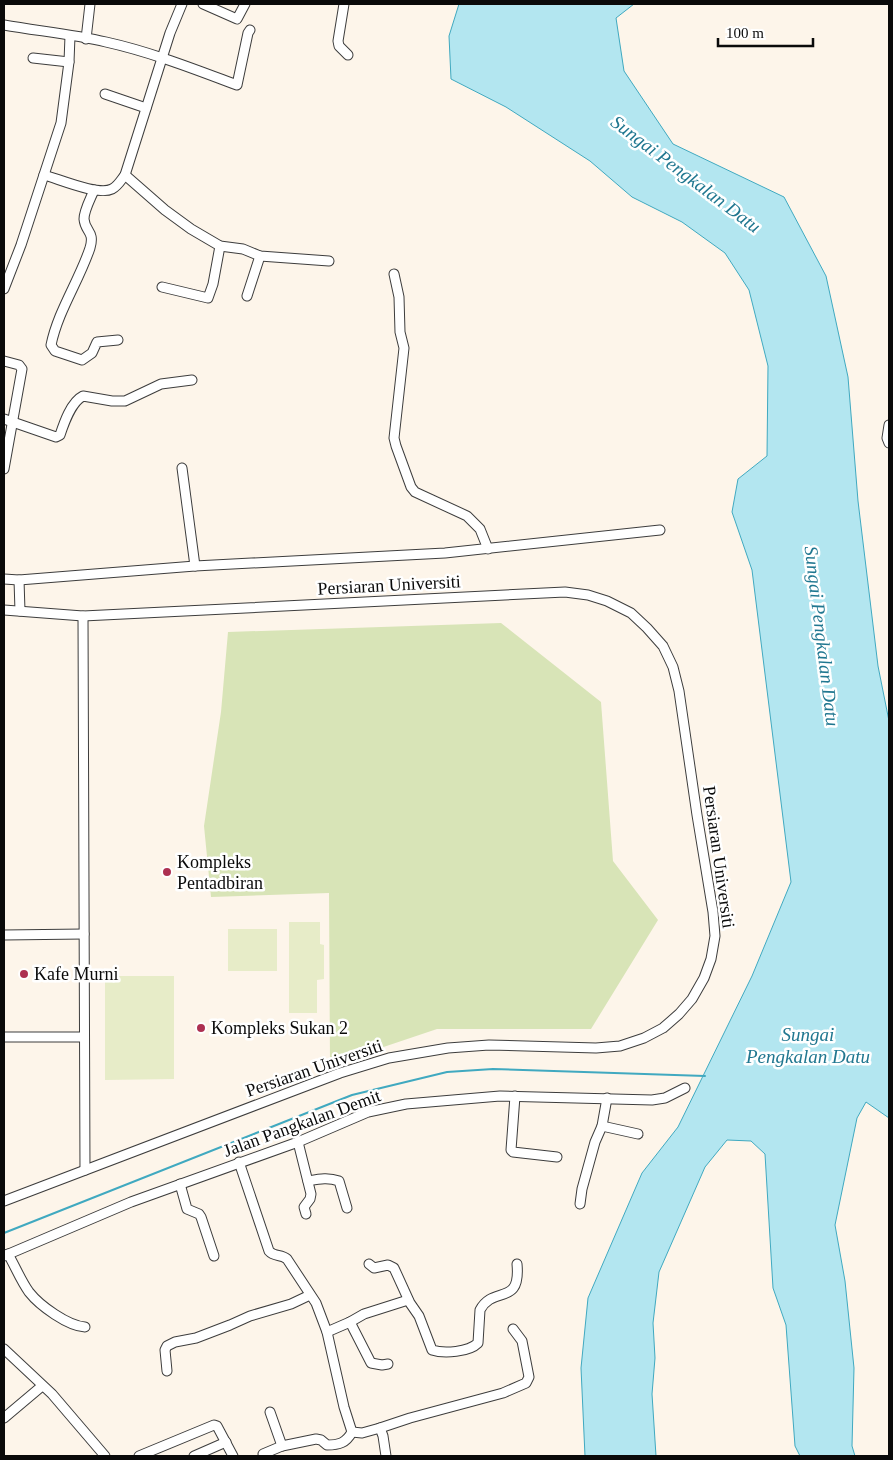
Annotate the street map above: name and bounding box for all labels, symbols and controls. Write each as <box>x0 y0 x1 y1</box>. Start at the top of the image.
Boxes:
scale bar <box>718 15 813 47</box>
text: 100 m <box>726 25 764 41</box>
water label: Sungai Pengkalan Datu <box>607 111 765 237</box>
water label: Sungai Pengkalan Datu <box>801 545 843 727</box>
street label: Persiaran Universiti <box>317 571 461 599</box>
street label: Persiaran Universiti <box>699 785 739 929</box>
place label: Kompleks Pentadbiran <box>177 852 263 893</box>
marker: Kompleks Pentadbiran <box>161 866 173 878</box>
place label: Kafe Murni <box>34 964 118 984</box>
marker: Kafe Murni <box>18 968 30 980</box>
place label: Kompleks Sukan 2 <box>211 1018 348 1038</box>
marker: Kompleks Sukan 2 <box>195 1022 207 1034</box>
water label: Sungai Pengkalan Datu <box>745 1024 870 1067</box>
street label: Persiaran Universiti <box>243 1035 385 1101</box>
street label: Jalan Pangkalan Demit <box>221 1085 383 1161</box>

